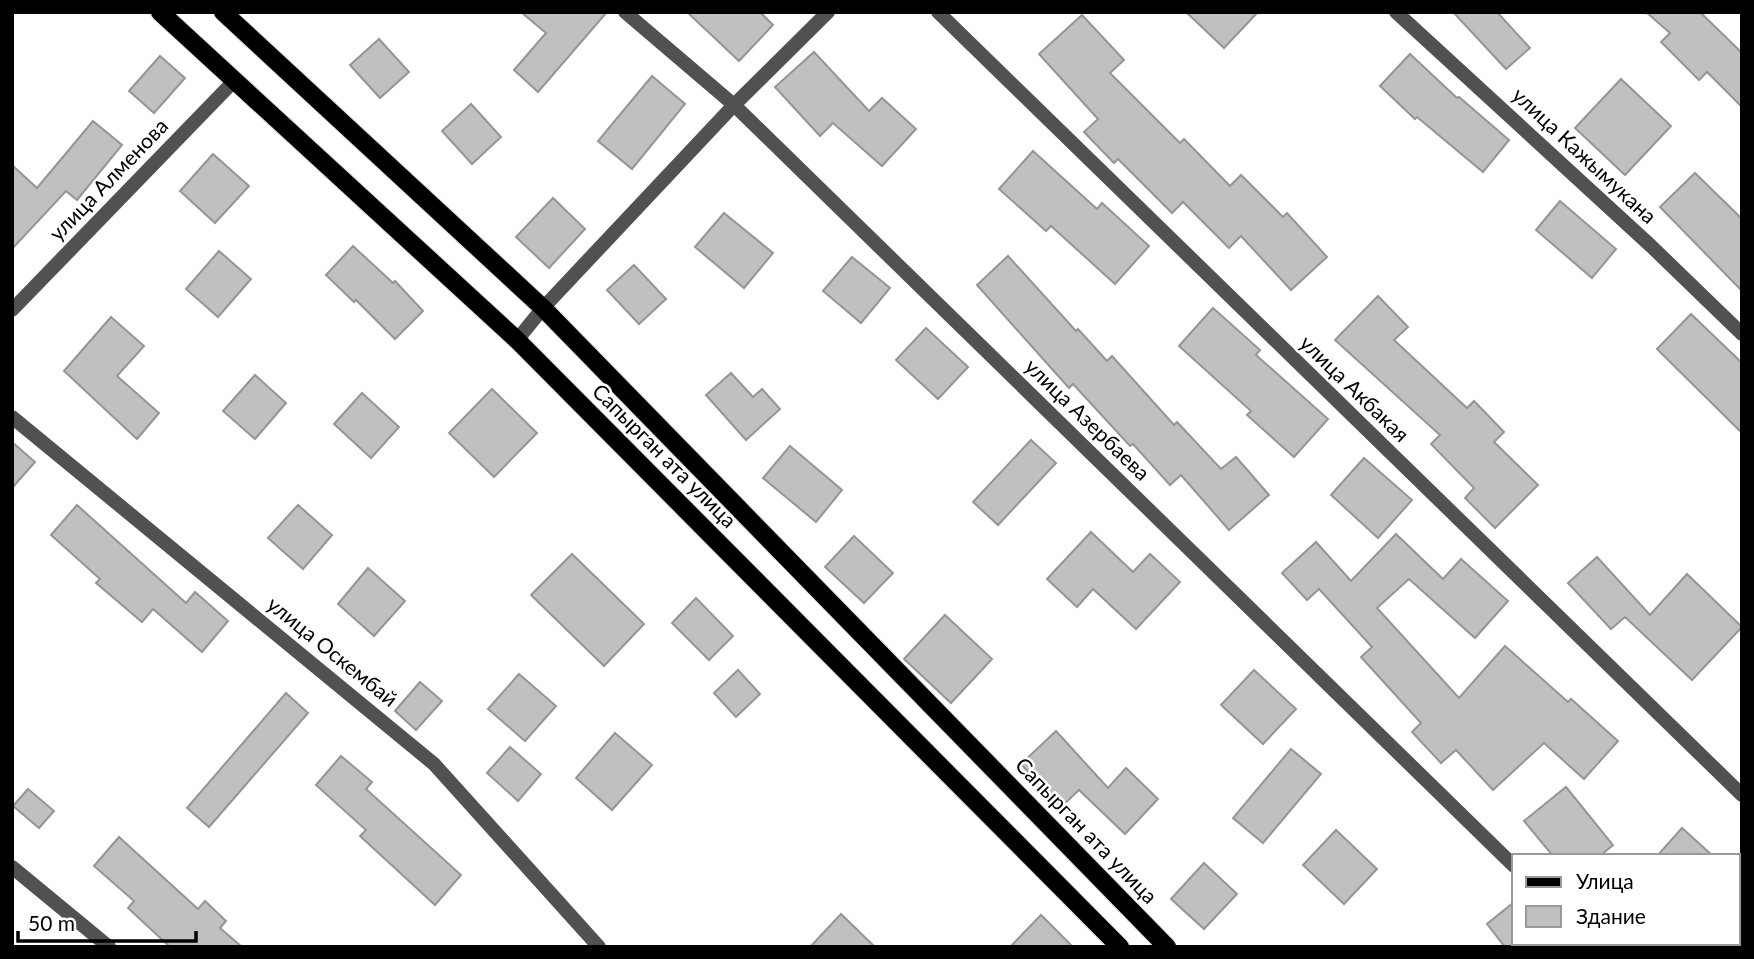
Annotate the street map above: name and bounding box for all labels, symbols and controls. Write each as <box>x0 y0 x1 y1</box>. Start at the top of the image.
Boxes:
street label: улица Кажымукана <box>1508 82 1662 228</box>
street label: улица Алменова <box>43 113 172 245</box>
street label: улица Акбакая <box>1295 330 1415 446</box>
street label: улица Азербаева <box>1020 353 1156 485</box>
street label: Сапырган ата улица <box>588 378 742 532</box>
street label: улица Оскембай <box>263 591 403 711</box>
street label: Сапырган ата улица <box>1011 752 1163 908</box>
legend <box>1512 854 1740 945</box>
text: Улица <box>1576 868 1634 893</box>
scale bar <box>18 900 196 944</box>
text: Здание <box>1576 903 1646 928</box>
text: 50 m <box>28 910 75 935</box>

